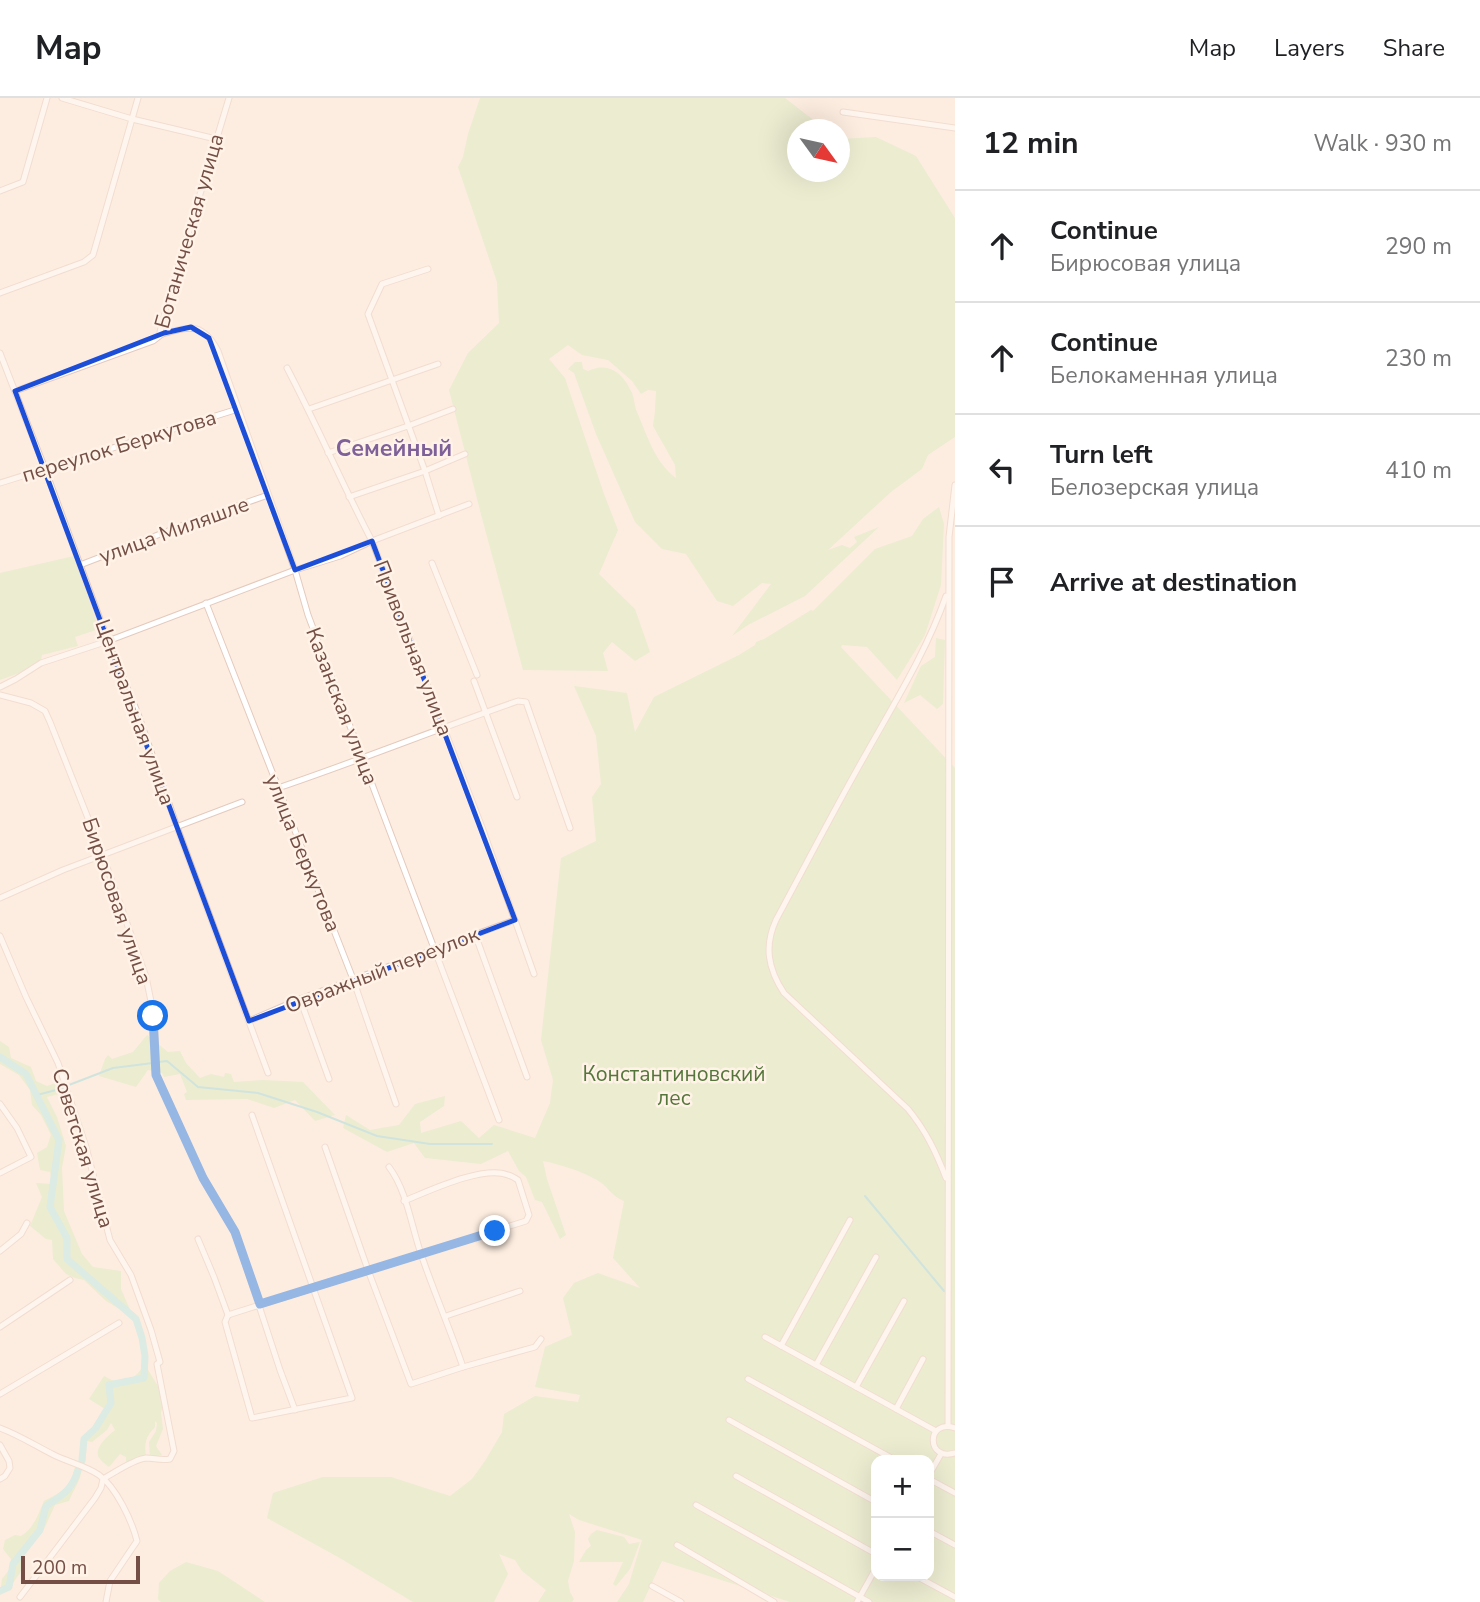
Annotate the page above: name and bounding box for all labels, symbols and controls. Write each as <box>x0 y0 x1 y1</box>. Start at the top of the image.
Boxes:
text: Map <box>35 26 102 71</box>
text: Map <box>1189 32 1236 64</box>
text: Layers <box>1274 32 1345 64</box>
text: Share <box>1383 32 1445 64</box>
north arrow <box>787 119 850 182</box>
text: 12 min <box>983 123 1079 164</box>
text: Walk · 930 m <box>1313 128 1452 159</box>
street label: Ботаническая улица <box>148 130 230 332</box>
text: Continue <box>1050 213 1158 248</box>
icon: ahead <box>983 227 1021 265</box>
text: 290 m <box>1385 231 1452 262</box>
text: Бирюсовая улица <box>1050 248 1241 279</box>
text: Continue <box>1050 325 1158 360</box>
icon: ahead <box>983 339 1021 377</box>
text: 230 m <box>1385 343 1452 374</box>
text: Белокаменная улица <box>1050 360 1278 391</box>
street label: переулок Беркутова <box>18 403 220 489</box>
district label: Семейный <box>336 433 452 464</box>
text: Turn left <box>1050 437 1153 472</box>
icon: left <box>983 451 1021 489</box>
text: 410 m <box>1385 455 1452 486</box>
text: Белозерская улица <box>1050 472 1259 503</box>
street label: улица Миляшле <box>95 490 253 570</box>
street label: Привольная улица <box>367 556 459 740</box>
icon: arrive <box>983 563 1021 601</box>
text: Arrive at destination <box>1050 565 1297 600</box>
street label: Центральная улица <box>88 615 182 809</box>
street label: Казанская улица <box>299 623 385 789</box>
street label: улица Беркутова <box>259 770 347 936</box>
street label: Бирюсовая улица <box>75 814 159 988</box>
street label: Овражный переулок <box>281 920 484 1020</box>
route start <box>137 1000 168 1031</box>
park label: Константиновский лес <box>582 1060 766 1112</box>
street label: Советская улица <box>45 1065 121 1231</box>
route end <box>479 1215 510 1246</box>
map controls <box>871 1455 934 1581</box>
button: + <box>871 1455 934 1518</box>
button: − <box>871 1518 934 1581</box>
scale bar <box>21 1553 140 1585</box>
text: 200 m <box>32 1555 87 1581</box>

